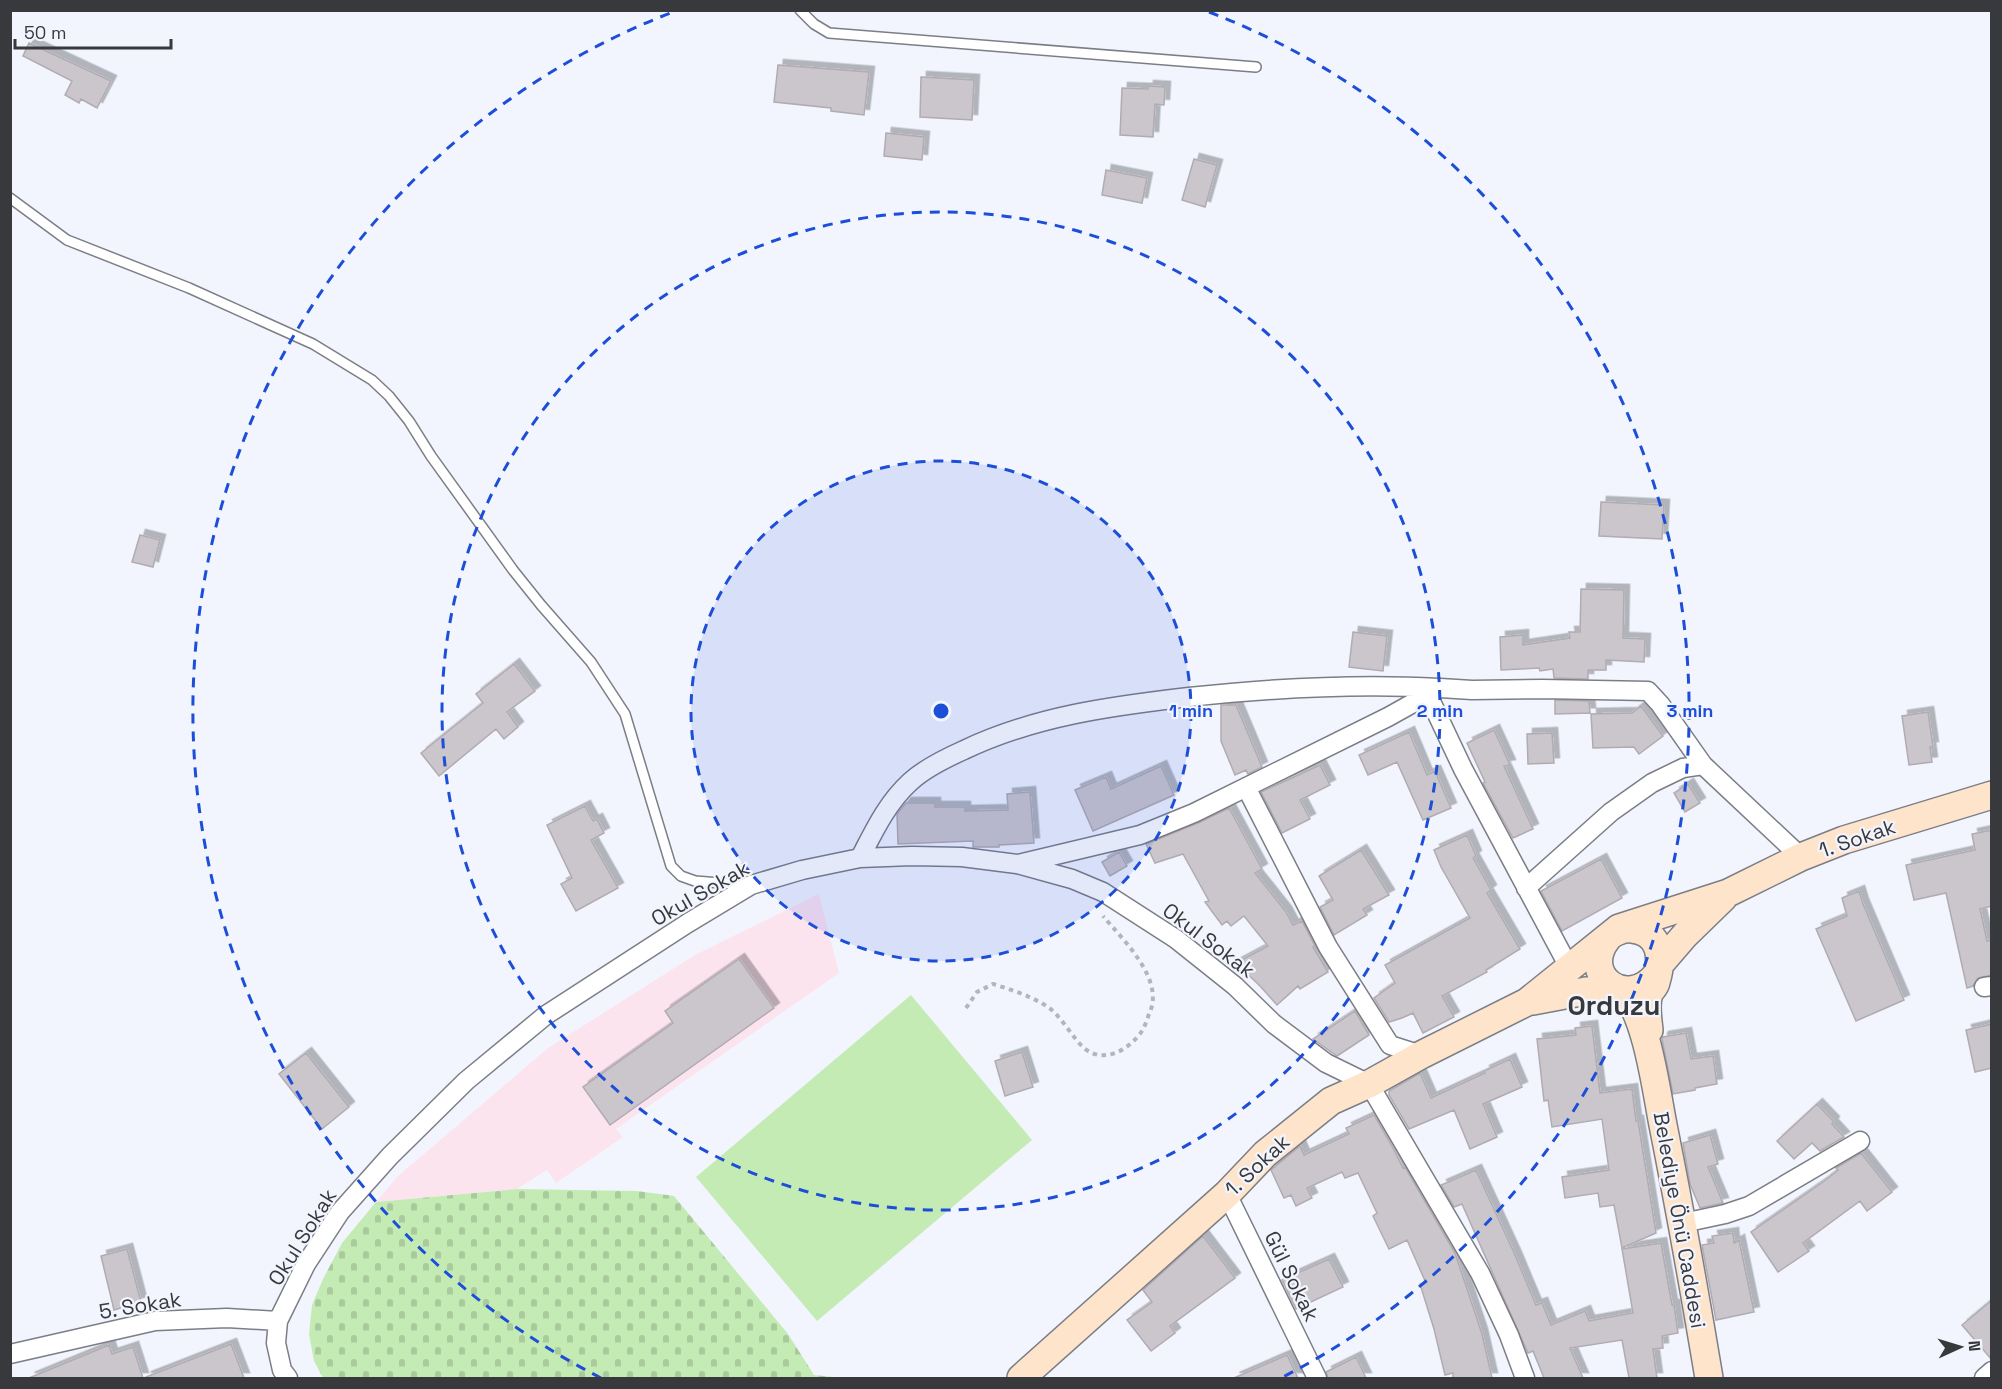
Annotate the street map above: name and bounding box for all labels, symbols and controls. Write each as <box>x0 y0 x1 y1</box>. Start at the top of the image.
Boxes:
scale bar <box>15 12 171 50</box>
text: 50 m <box>24 21 66 44</box>
text: 1 min <box>1169 699 1213 722</box>
text: 2 min <box>1417 699 1463 722</box>
text: 3 min <box>1667 699 1713 722</box>
centre of rings <box>931 701 951 721</box>
street label: 1. Sokak <box>1815 812 1899 864</box>
street label: Okul Sokak <box>646 854 754 932</box>
street label: Okul Sokak <box>1157 896 1261 984</box>
district label: Orduzu <box>1568 988 1660 1023</box>
street label: Belediye Önü Caddesi <box>1648 1110 1712 1330</box>
street label: 1. Sokak <box>1219 1128 1295 1202</box>
street label: Okul Sokak <box>262 1184 342 1290</box>
street label: Gül Sokak <box>1258 1226 1326 1326</box>
street label: 5. Sokak <box>97 1285 183 1325</box>
north arrow <box>1930 1317 1990 1377</box>
text: N <box>1964 1340 1985 1352</box>

